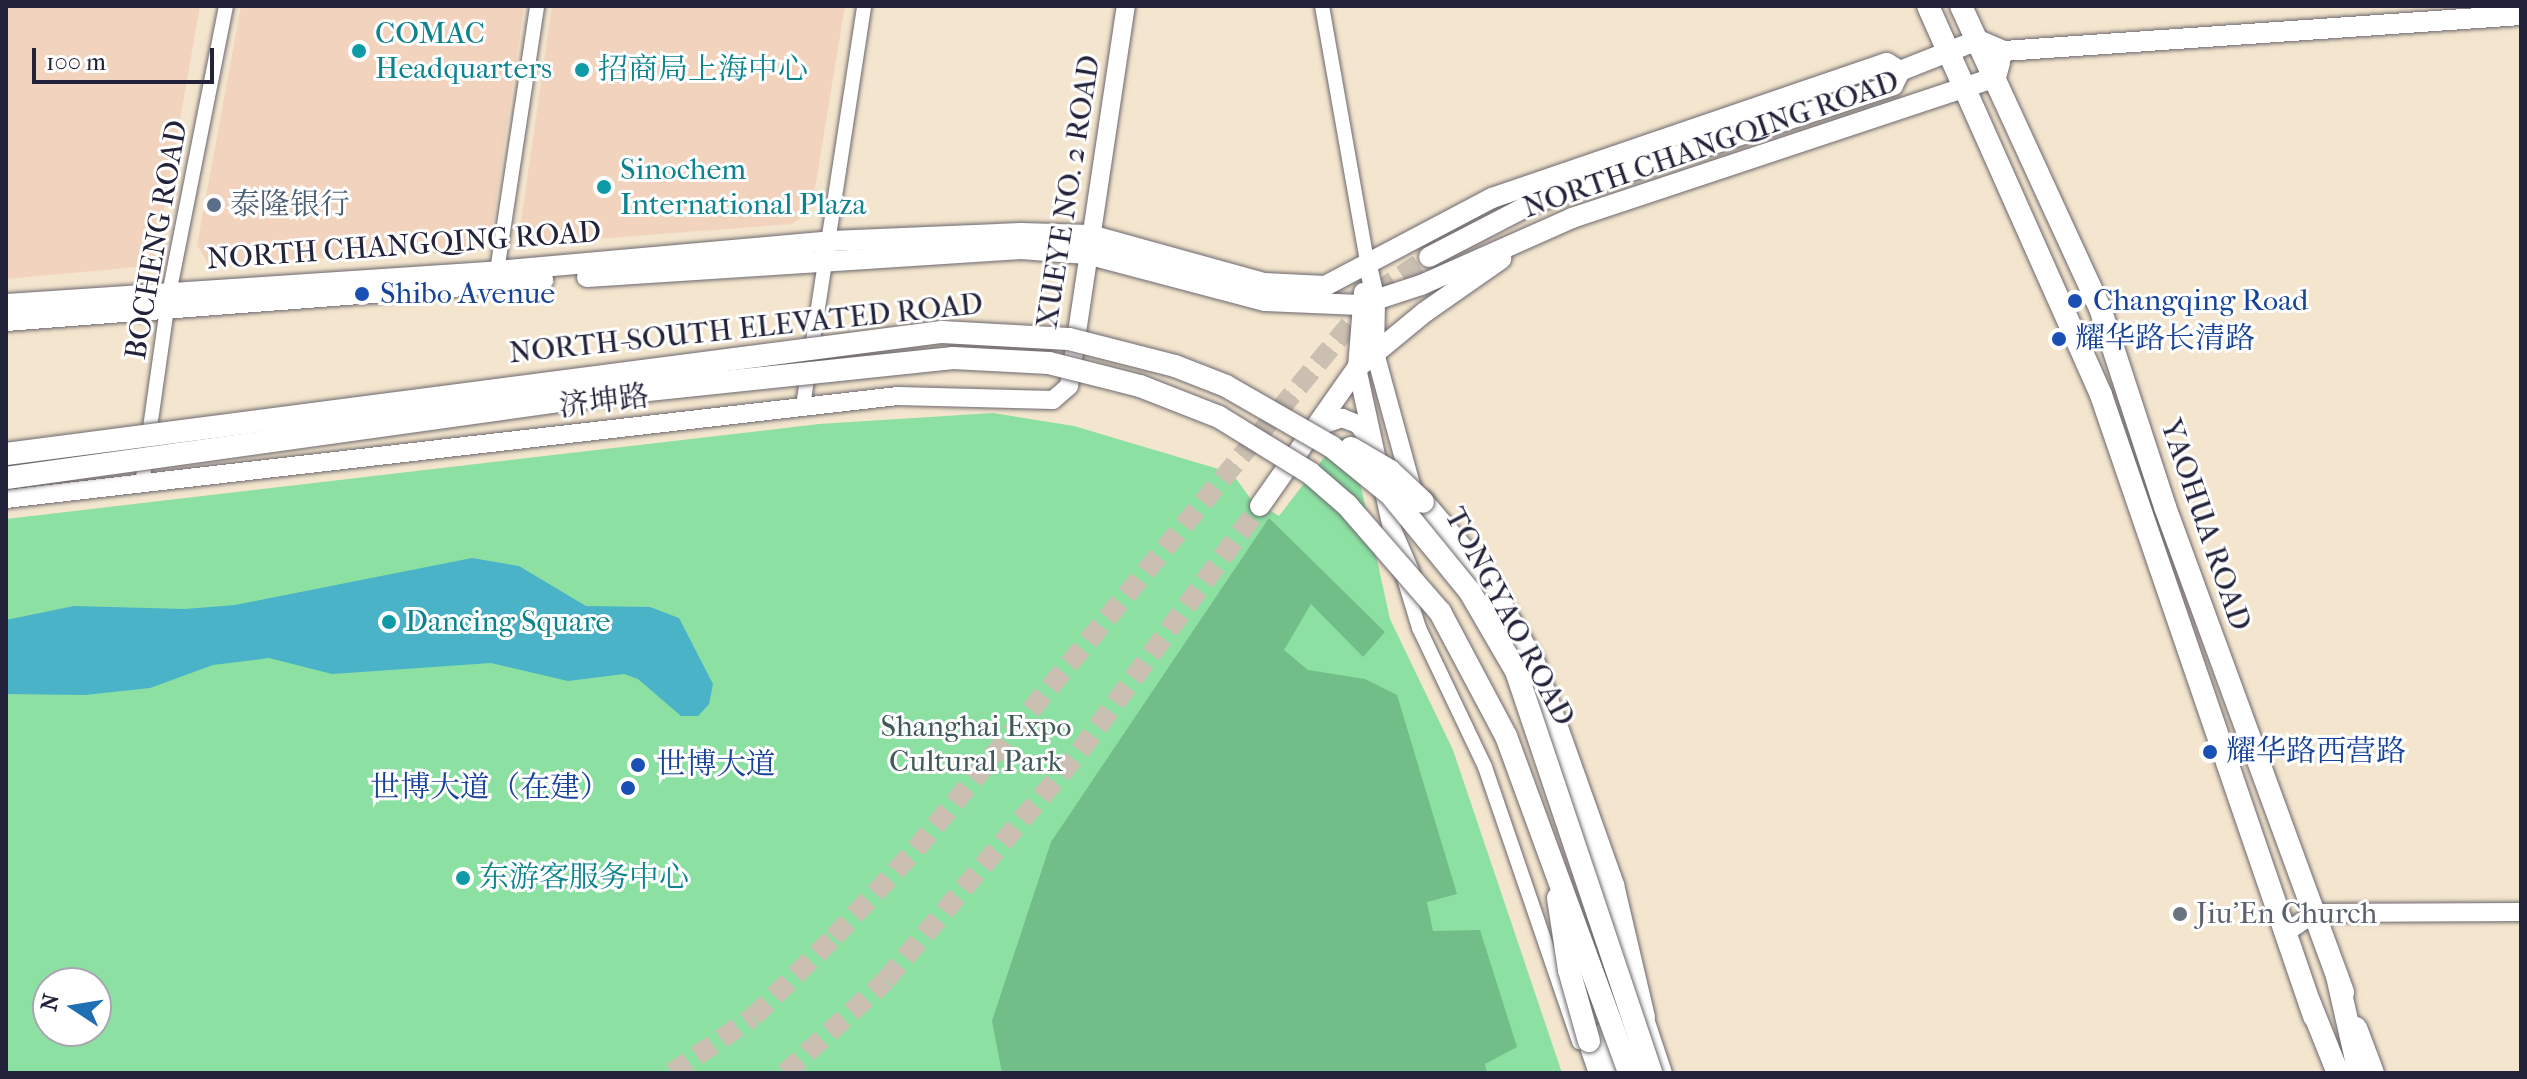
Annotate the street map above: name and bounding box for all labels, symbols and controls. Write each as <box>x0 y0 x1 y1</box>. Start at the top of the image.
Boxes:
place label: COMAC Headquarters <box>375 16 552 86</box>
scale bar <box>36 32 218 82</box>
marker: COMAC Headquarters <box>350 42 368 60</box>
text: 100 m <box>46 48 106 76</box>
place label: 招商局上海中心 <box>598 52 808 88</box>
street label: XUEYE NO. 2 ROAD <box>1030 53 1108 331</box>
marker: 招商局上海中心 <box>573 61 591 79</box>
street label: NORTH CHANGQING ROAD <box>1518 64 1904 226</box>
street label: BOCHENG ROAD <box>118 118 196 362</box>
place label: Sinochem International Plaza <box>620 152 866 222</box>
marker: Sinochem International Plaza <box>595 178 613 196</box>
place label: 泰隆银行 <box>230 187 350 223</box>
marker: 泰隆银行 <box>205 196 223 214</box>
street label: NORTH CHANGQING ROAD <box>206 214 602 278</box>
place label: Shibo Avenue <box>380 276 555 312</box>
marker: Shibo Avenue <box>351 283 373 305</box>
place label: Changqing Road <box>2093 283 2308 319</box>
street label: NORTH-SOUTH ELEVATED ROAD <box>507 286 985 372</box>
marker: Changqing Road <box>2064 290 2086 312</box>
place label: 耀华路长清路 <box>2075 321 2255 357</box>
marker: 耀华路长清路 <box>2050 330 2068 348</box>
street label: 济坤路 <box>557 379 651 425</box>
street label: YAOHUA ROAD <box>2152 415 2258 635</box>
street label: TONGYAO ROAD <box>1436 502 1582 732</box>
place label: Dancing Square <box>405 604 610 640</box>
marker: Dancing Square <box>380 613 398 631</box>
park label: Shanghai Expo Cultural Park <box>880 709 1072 780</box>
place label: 耀华路西营路 <box>2226 734 2406 770</box>
marker: 耀华路西营路 <box>2201 743 2219 761</box>
place label: 世博大道 <box>656 747 776 783</box>
marker: 世博大道 <box>627 754 649 776</box>
place label: 世博大道（在建） <box>370 770 610 806</box>
marker: 世博大道（在建） <box>617 777 639 799</box>
place label: 东游客服务中心 <box>479 860 689 896</box>
marker: 东游客服务中心 <box>454 869 472 887</box>
place label: Jiu'En Church <box>2196 896 2377 932</box>
marker: Jiu'En Church <box>2171 905 2189 923</box>
north arrow <box>32 967 112 1047</box>
text: N <box>36 992 65 1013</box>

